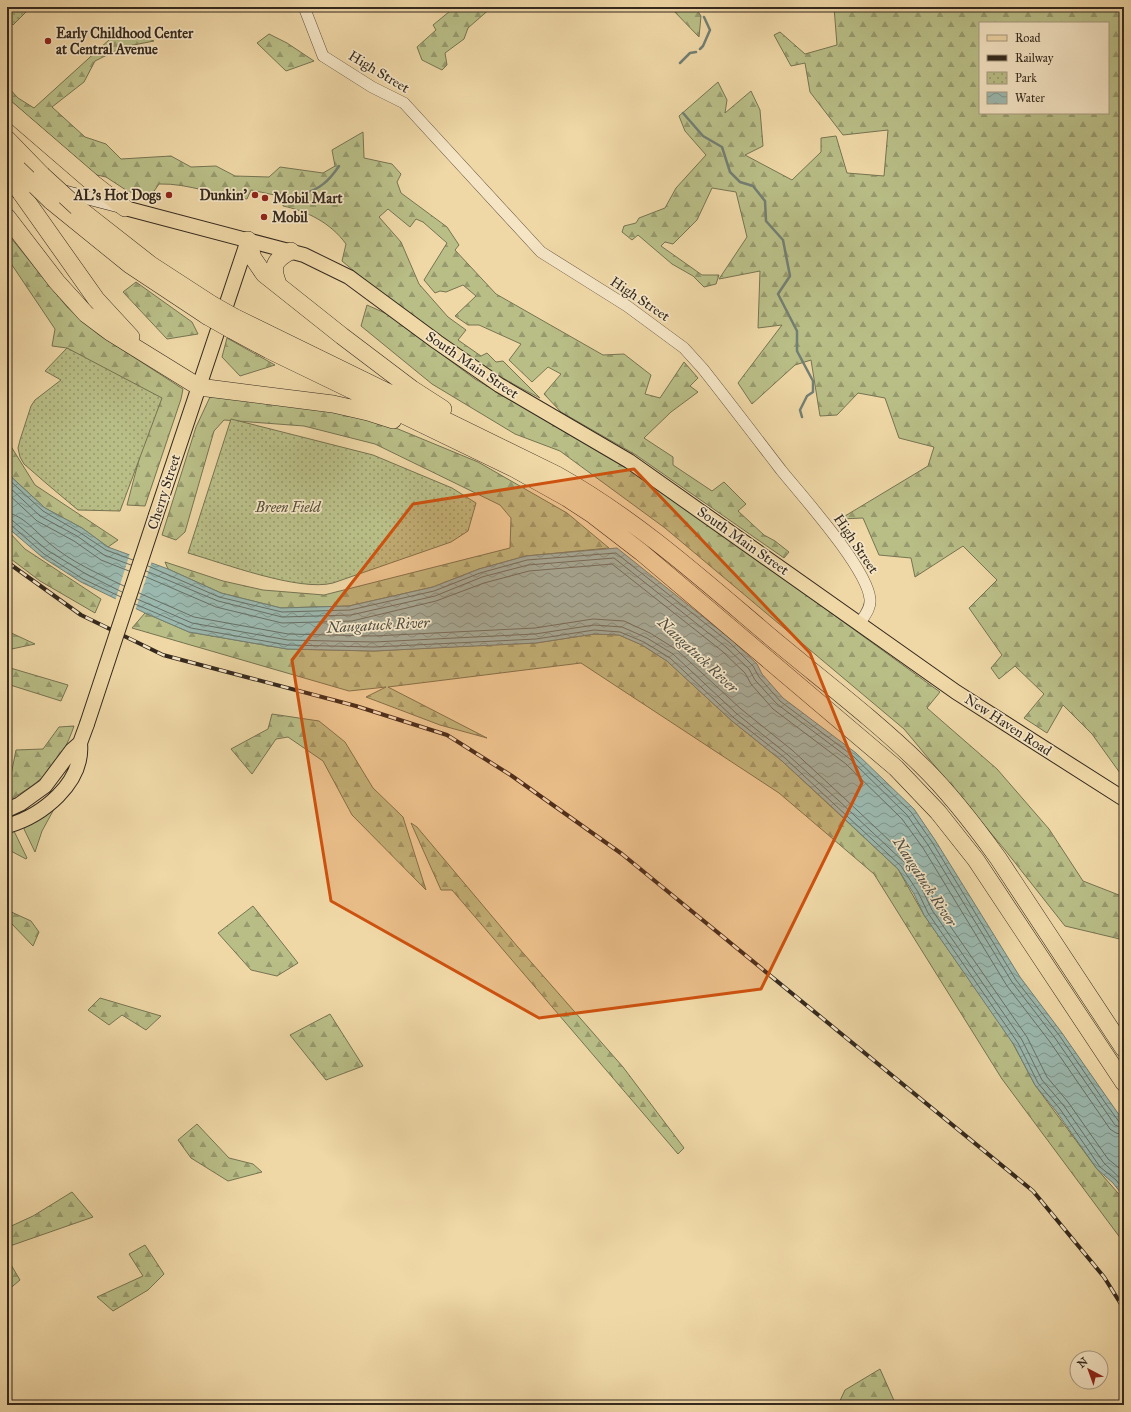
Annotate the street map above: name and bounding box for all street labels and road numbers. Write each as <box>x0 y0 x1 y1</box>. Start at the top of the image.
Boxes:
street label: High Street <box>345 47 413 97</box>
street label: High Street <box>607 273 673 325</box>
street label: South Main Street <box>422 328 522 402</box>
street label: Cherry Street <box>144 452 184 532</box>
street label: South Main Street <box>694 503 792 579</box>
street label: High Street <box>830 511 882 577</box>
street label: New Haven Road <box>961 691 1055 759</box>

